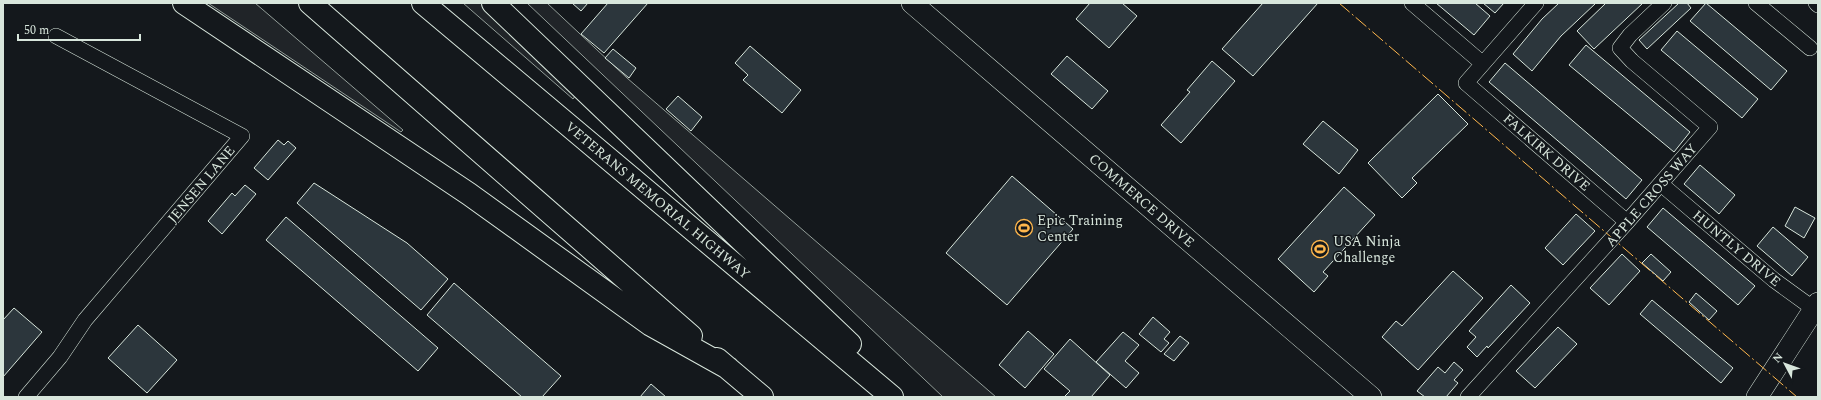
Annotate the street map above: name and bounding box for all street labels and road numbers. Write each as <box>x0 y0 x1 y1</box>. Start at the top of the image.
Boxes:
street label: FALKIRK DRIVE <box>1498 108 1595 196</box>
street label: VETERANS MEMORIAL HIGHWAY <box>560 116 755 284</box>
street label: APPLE CROSS WAY <box>1600 139 1702 252</box>
street label: JENSEN LANE <box>162 141 240 228</box>
street label: COMMERCE DRIVE <box>1084 148 1199 252</box>
street label: HUNTLY DRIVE <box>1688 205 1785 292</box>

